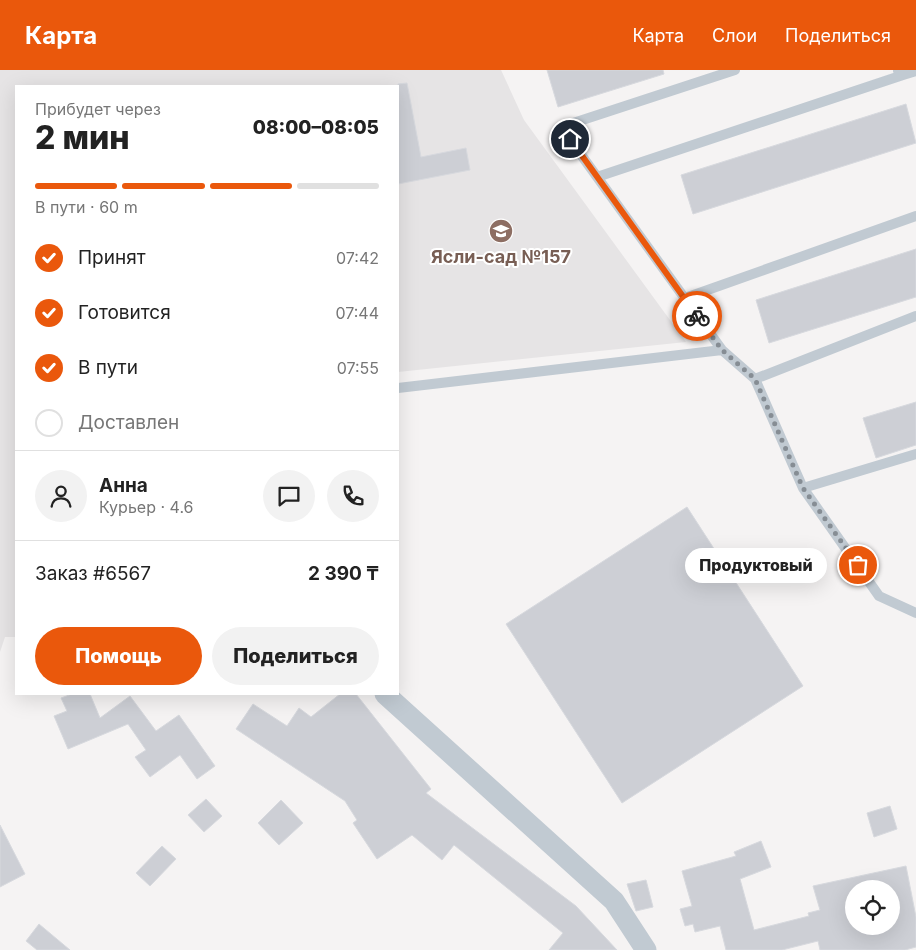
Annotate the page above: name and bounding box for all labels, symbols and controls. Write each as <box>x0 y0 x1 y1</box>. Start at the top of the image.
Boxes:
text: Карта <box>25 21 97 50</box>
text: Карта <box>632 25 684 46</box>
text: Слои <box>712 25 757 46</box>
text: Поделиться <box>785 25 891 46</box>
text: Прибудет через <box>35 99 161 119</box>
text: 08:00–08:05 <box>253 116 379 139</box>
text: 2 мин <box>35 118 130 157</box>
pin <box>549 118 591 160</box>
icon: home <box>556 125 584 153</box>
text: В пути · 60 m <box>35 197 138 217</box>
school or university icon: Ясли-сад №157 <box>488 218 514 244</box>
icon: check <box>35 244 63 272</box>
text: Принят <box>78 246 146 269</box>
place label: Ясли-сад №157 <box>431 246 571 267</box>
text: 07:42 <box>336 248 379 268</box>
courier <box>672 291 722 341</box>
icon: check <box>35 299 63 327</box>
text: Готовится <box>78 301 171 324</box>
icon: bike <box>683 302 711 330</box>
text: 07:44 <box>335 303 379 323</box>
icon: check <box>35 354 63 382</box>
text: В пути <box>78 356 138 379</box>
text: 07:55 <box>337 358 379 378</box>
text: Доставлен <box>78 411 179 434</box>
button: person <box>35 470 87 522</box>
button: chat <box>263 470 315 522</box>
button: phone <box>327 470 379 522</box>
text: Анна <box>99 474 148 497</box>
text: Курьер · 4.6 <box>99 497 194 517</box>
pin <box>837 544 879 586</box>
callout: Продуктовый <box>686 548 828 582</box>
icon: bag <box>844 551 872 579</box>
text: Продуктовый <box>699 555 813 575</box>
text: Заказ #6567 <box>35 562 151 585</box>
text: 2 390 ₸ <box>308 562 379 585</box>
button: Помощь <box>35 627 202 685</box>
button: Поделиться <box>212 627 379 685</box>
map controls <box>845 880 900 935</box>
button: locate <box>845 880 900 935</box>

